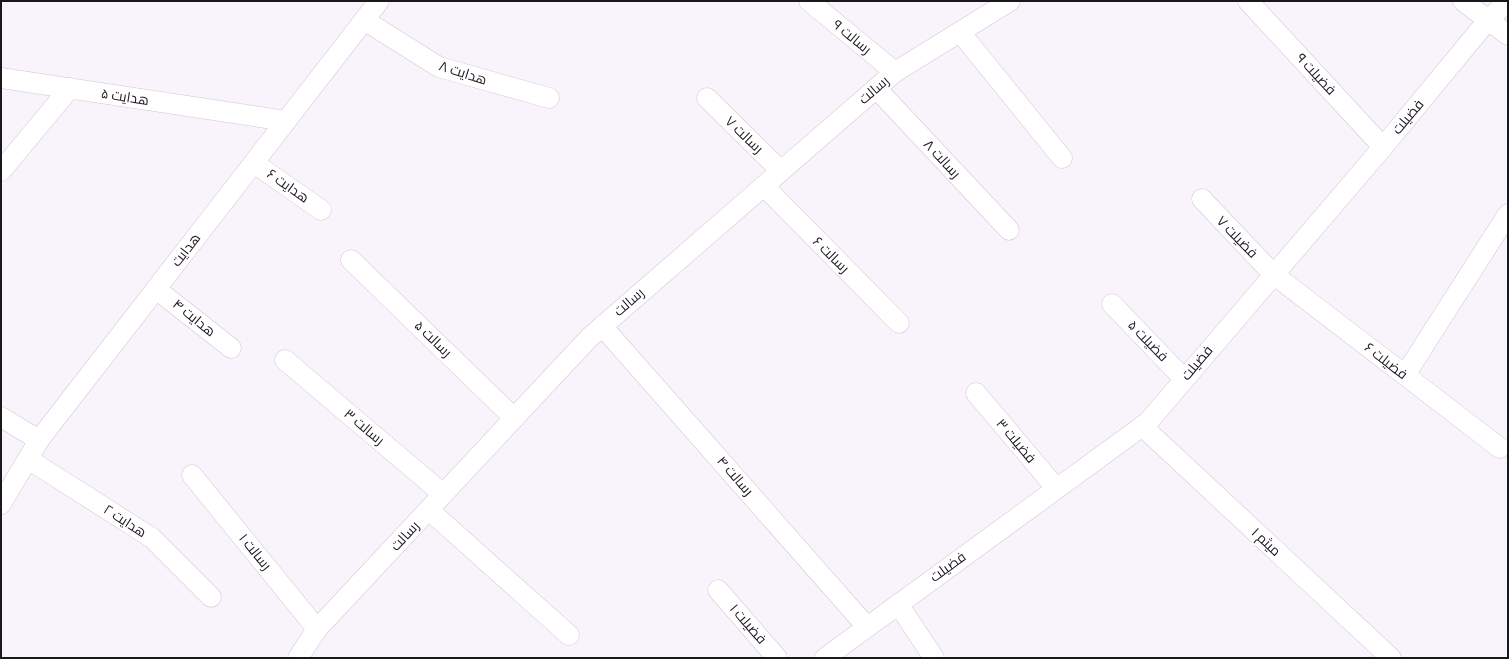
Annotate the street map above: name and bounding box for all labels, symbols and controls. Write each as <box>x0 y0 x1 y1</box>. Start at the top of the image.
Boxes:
street label: رسالت ۹ <box>829 16 875 58</box>
street label: فضیلت ۹ <box>1293 50 1339 98</box>
street label: هدایت ۸ <box>437 57 489 89</box>
street label: رسالت <box>855 72 893 108</box>
street label: هدایت ۵ <box>100 85 150 109</box>
street label: فضیلت <box>1389 96 1427 138</box>
street label: رسالت ۷ <box>721 113 767 157</box>
street label: رسالت ۸ <box>920 136 964 182</box>
street label: هدایت ۶ <box>264 165 312 207</box>
street label: فضیلت ۷ <box>1213 212 1261 262</box>
street label: هدایت <box>168 230 204 270</box>
street label: رسالت ۶ <box>809 233 853 277</box>
street label: رسالت <box>610 284 648 320</box>
street label: هدایت ۴ <box>169 296 219 340</box>
street label: رسالت ۵ <box>411 317 455 361</box>
street label: فضیلت ۵ <box>1124 317 1172 365</box>
street label: فضیلت ۶ <box>1361 339 1411 383</box>
street label: فضیلت <box>1178 342 1216 384</box>
street label: رسالت ۳ <box>340 405 388 449</box>
street label: فضیلت ۳ <box>993 415 1039 467</box>
street label: رسالت ۴ <box>713 453 757 499</box>
street label: هدایت ۲ <box>100 501 150 541</box>
street label: رسالت <box>387 518 423 554</box>
street label: میثم ۱ <box>1247 524 1284 560</box>
street label: رسالت ۱ <box>235 530 275 574</box>
street label: فضیلت <box>927 548 969 586</box>
street label: فضیلت ۱ <box>726 600 770 648</box>

